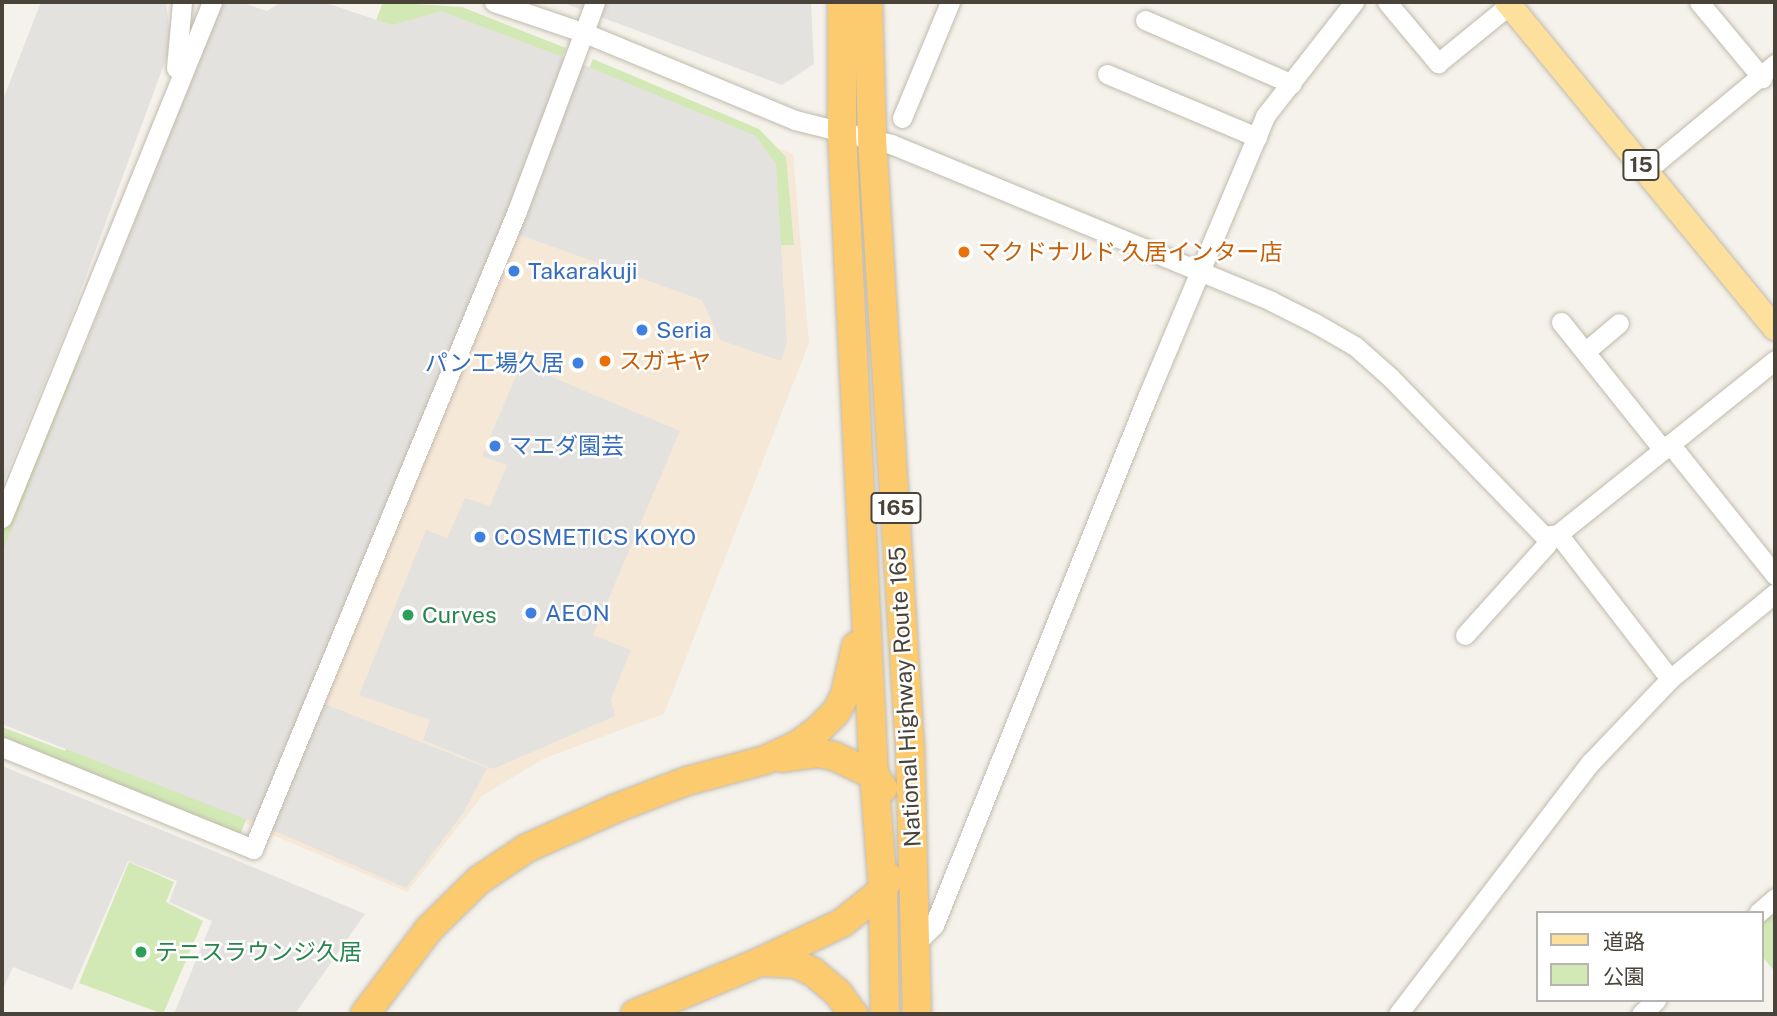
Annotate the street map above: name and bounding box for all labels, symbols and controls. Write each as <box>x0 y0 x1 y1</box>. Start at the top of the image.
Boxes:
road number: 15 <box>1622 148 1660 182</box>
place label: マクドナルド 久居インター店 <box>978 238 1283 266</box>
marker: マクドナルド 久居インター店 <box>956 244 972 260</box>
place label: Takarakuji <box>528 257 638 285</box>
marker: Takarakuji <box>506 263 522 279</box>
place label: Seria <box>656 316 712 344</box>
marker: Seria <box>634 322 650 338</box>
place label: スガキヤ <box>619 347 711 375</box>
place label: パン工場久居 <box>426 349 564 377</box>
marker: スガキヤ <box>597 353 613 369</box>
marker: パン工場久居 <box>570 355 586 371</box>
place label: マエダ園芸 <box>509 432 624 460</box>
marker: マエダ園芸 <box>487 438 503 454</box>
road number: 165 <box>870 490 922 526</box>
place label: COSMETICS KOYO <box>494 523 696 551</box>
marker: COSMETICS KOYO <box>472 529 488 545</box>
street label: National Highway Route 165 <box>883 546 927 848</box>
place label: AEON <box>545 599 610 627</box>
place label: Curves <box>422 601 497 629</box>
marker: AEON <box>523 605 539 621</box>
marker: Curves <box>400 607 416 623</box>
legend <box>1536 911 1763 1002</box>
text: 道路 <box>1603 929 1645 954</box>
place label: テニスラウンジ久居 <box>155 938 362 966</box>
marker: テニスラウンジ久居 <box>133 944 149 960</box>
text: 公園 <box>1603 964 1645 989</box>

